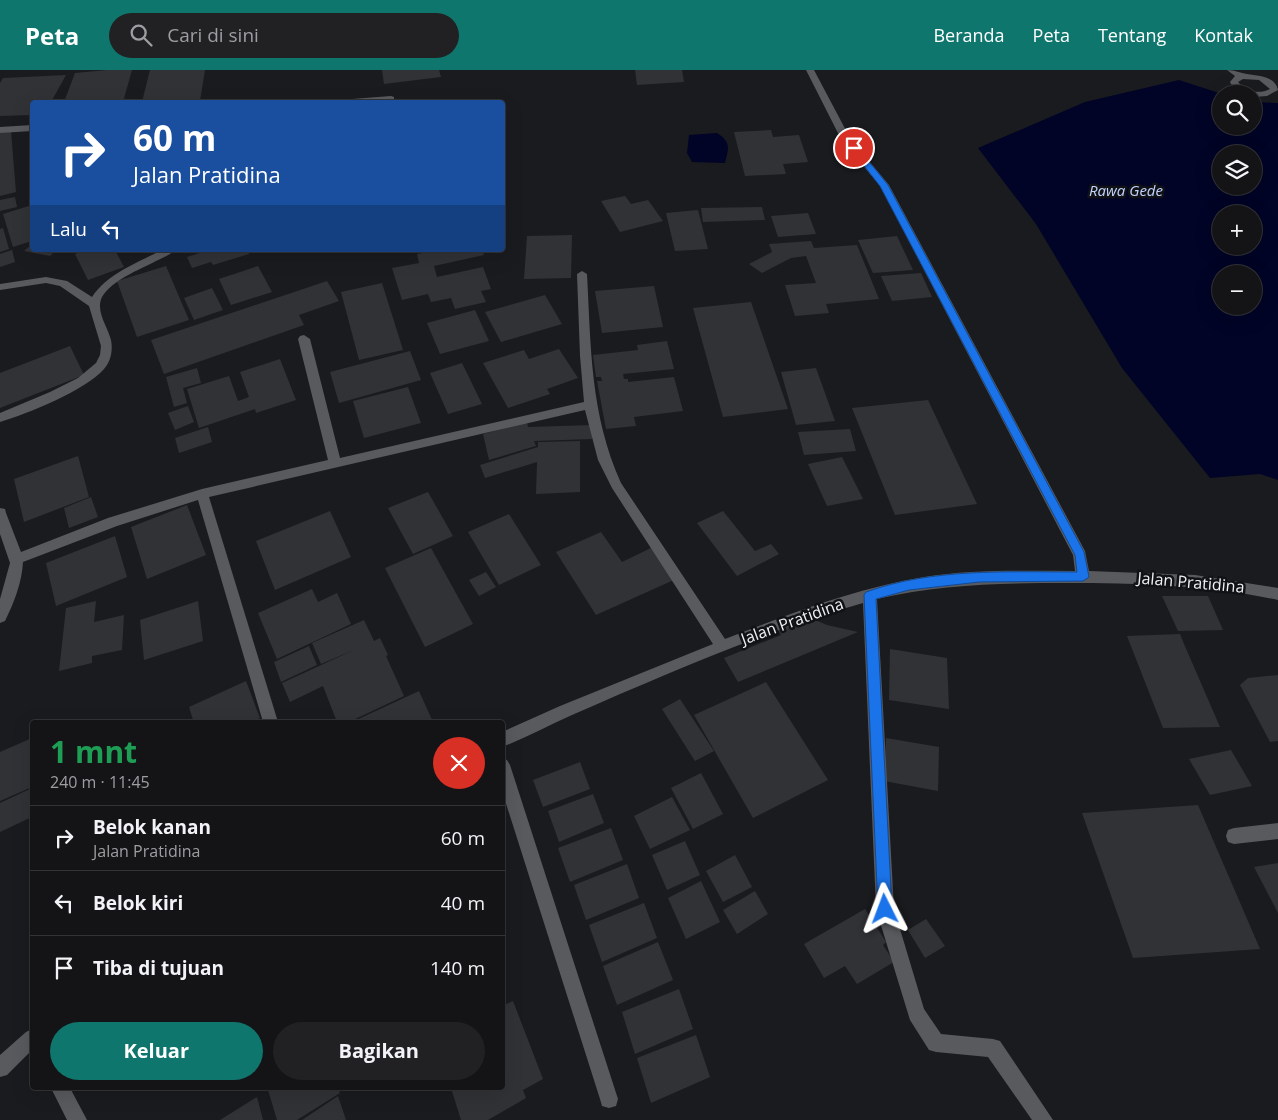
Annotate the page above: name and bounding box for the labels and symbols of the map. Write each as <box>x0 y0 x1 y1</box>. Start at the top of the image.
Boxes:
pin <box>833 127 875 169</box>
water label: Rawa Gede <box>1089 180 1164 200</box>
street label: Jalan Pratidina <box>1135 566 1245 598</box>
street label: Jalan Pratidina <box>736 592 846 650</box>
position arrow <box>858 882 910 934</box>

